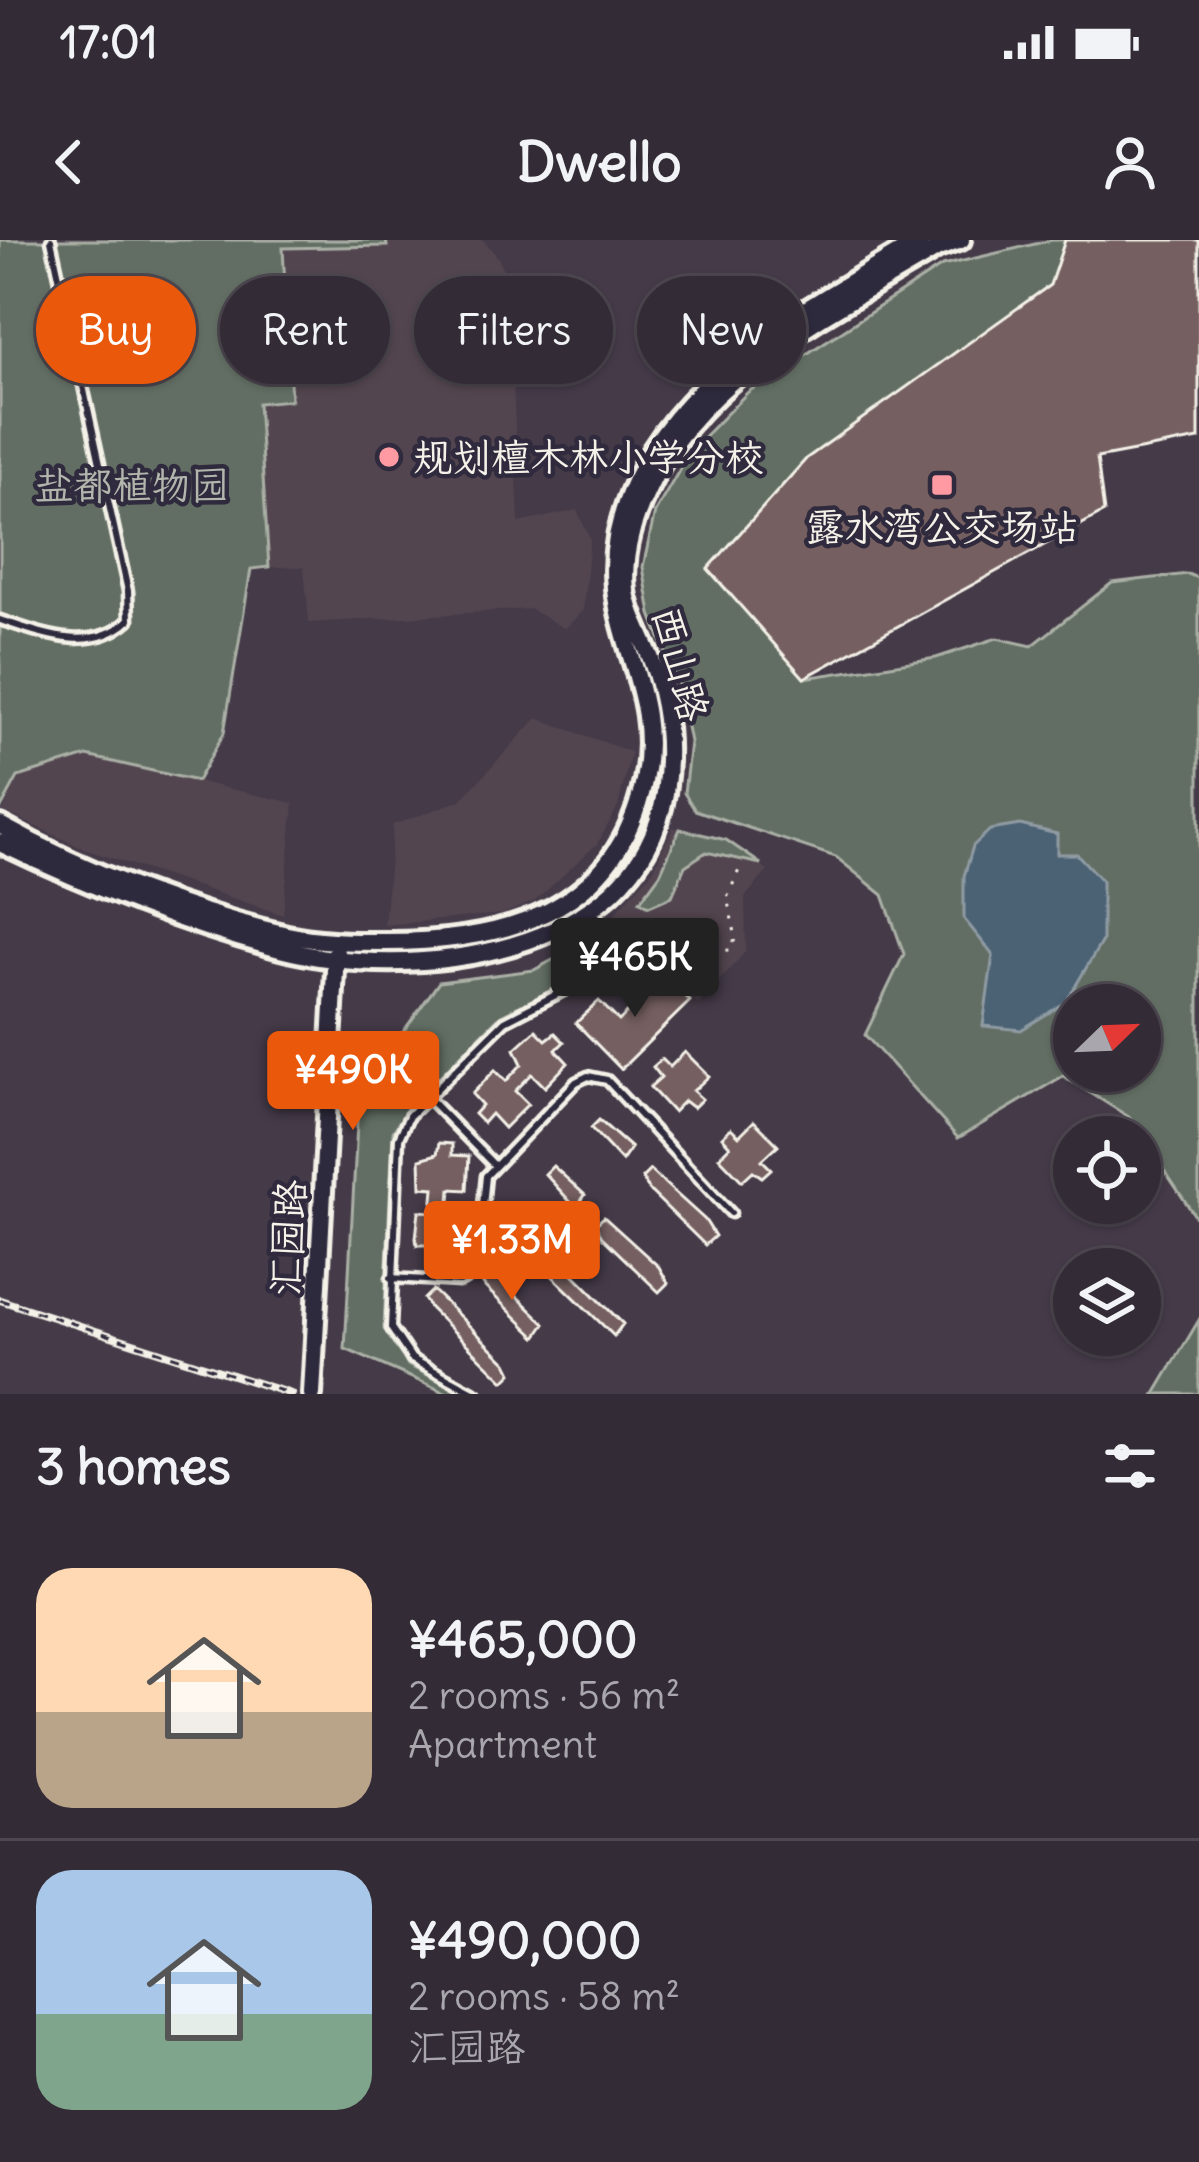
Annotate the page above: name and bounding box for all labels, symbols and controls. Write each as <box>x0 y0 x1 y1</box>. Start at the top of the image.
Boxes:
text: 17:01 <box>60 14 158 70</box>
text: Dwello <box>517 128 682 196</box>
icon: back <box>36 129 102 195</box>
icon: person <box>1097 129 1163 195</box>
chip: Buy <box>36 276 196 384</box>
chip: Rent <box>220 276 390 384</box>
chip: Filters <box>414 276 613 384</box>
chip: New <box>637 276 806 384</box>
place label: 规划檀木林小学分校 <box>413 433 764 482</box>
marker: 规划檀木林小学分校 <box>376 444 402 470</box>
park label: 盐都植物园 <box>34 461 230 510</box>
marker: 露水湾公交场站 <box>929 472 955 498</box>
place label: 露水湾公交场站 <box>805 503 1079 552</box>
street label: 西山路 <box>641 601 719 727</box>
pin: ¥465K <box>551 918 719 1020</box>
text: ¥465K <box>578 932 692 981</box>
north arrow <box>1053 984 1161 1092</box>
map controls <box>1053 984 1161 1356</box>
pin: ¥490K <box>269 1031 437 1133</box>
text: ¥490K <box>294 1045 412 1094</box>
button: locate <box>1053 1116 1161 1224</box>
street label: 汇园路 <box>260 1178 316 1298</box>
pin: ¥1.33M <box>414 1201 610 1303</box>
text: ¥1.33M <box>451 1215 573 1264</box>
button: layers <box>1053 1248 1161 1356</box>
icon: filters <box>1097 1433 1163 1499</box>
text: 3 homes <box>36 1434 231 1498</box>
text: ¥465,000 <box>408 1607 637 1671</box>
icon: home <box>132 1616 276 1760</box>
text: 2 rooms · 56 m² <box>408 1671 680 1720</box>
text: Apartment <box>408 1720 597 1769</box>
text: ¥490,000 <box>408 1908 642 1972</box>
icon: home <box>132 1918 276 2062</box>
text: 2 rooms · 58 m² <box>408 1972 680 2021</box>
text: 汇园路 <box>408 2023 525 2072</box>

